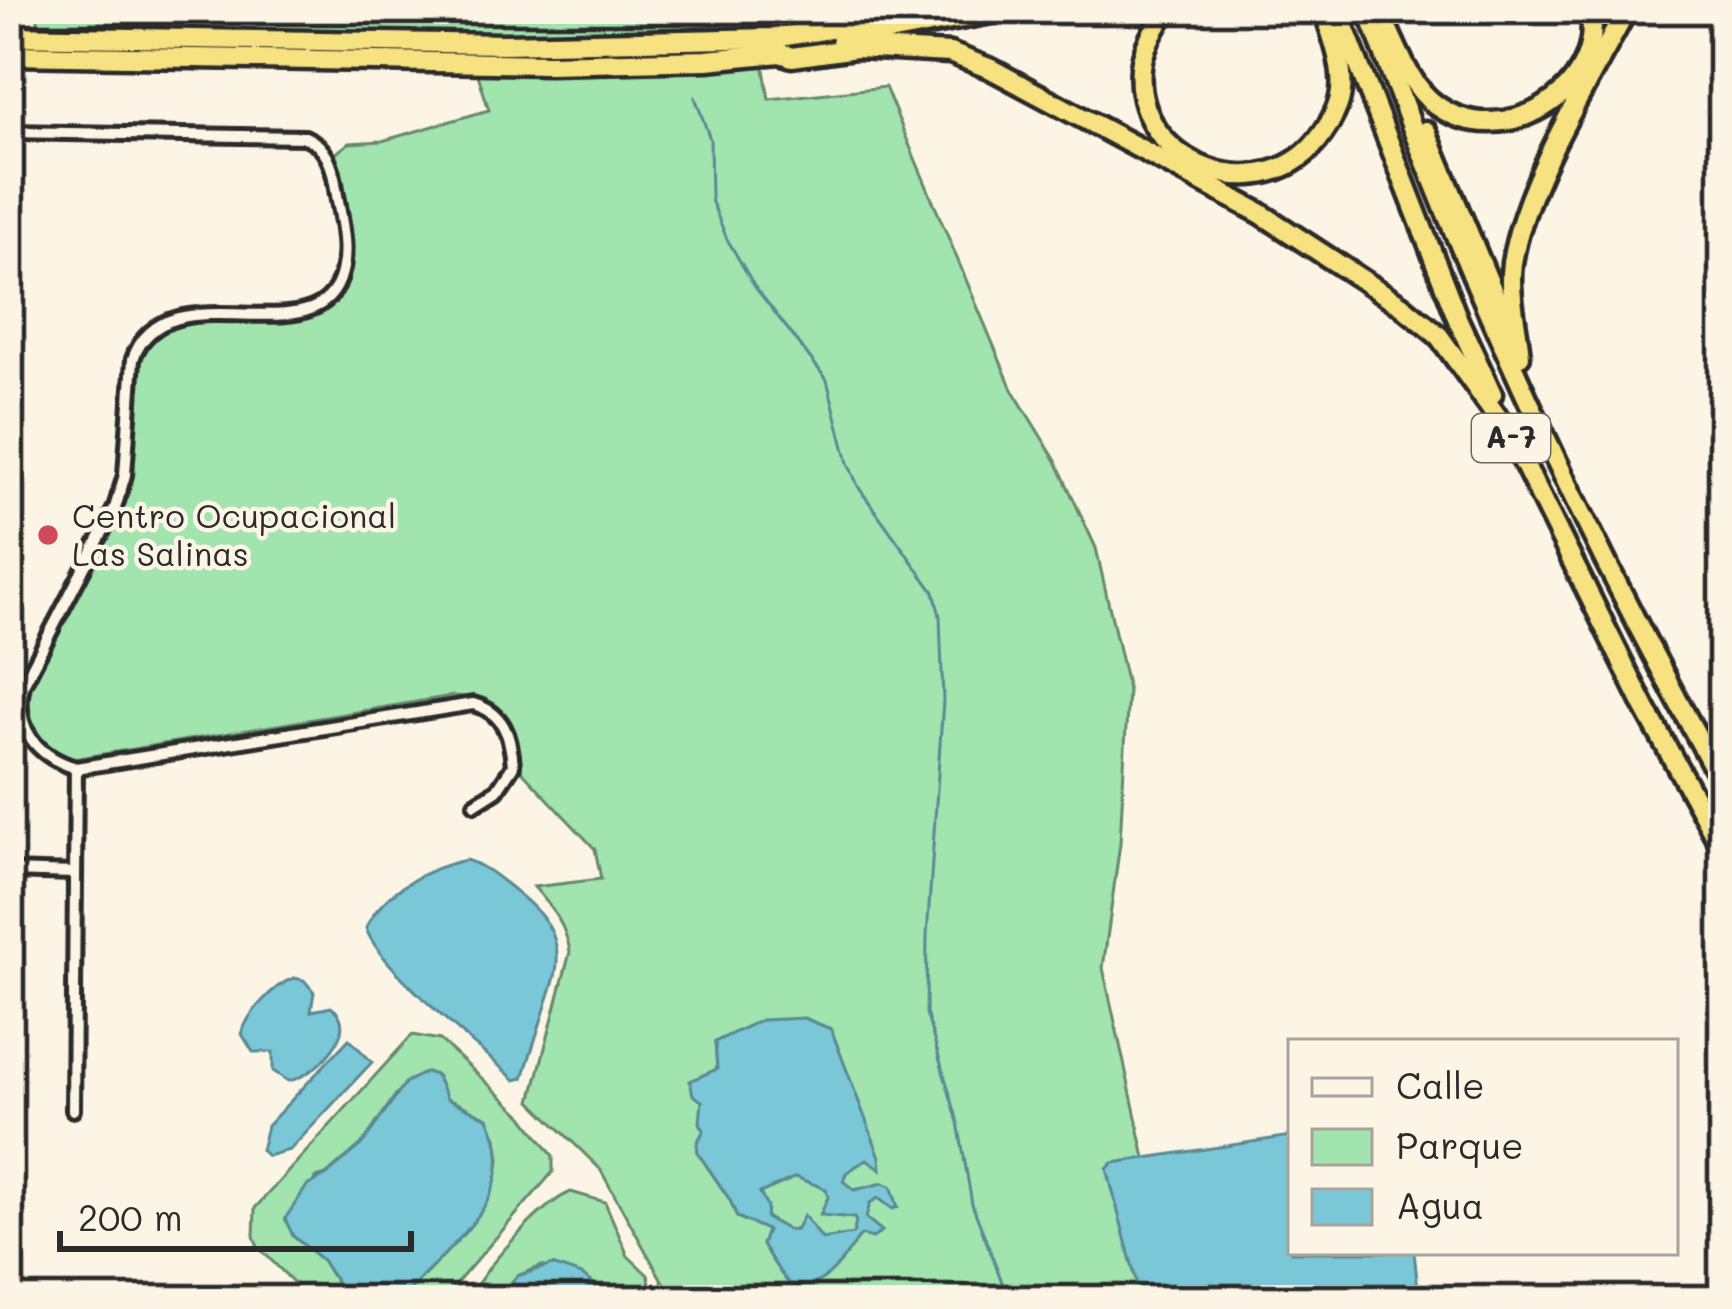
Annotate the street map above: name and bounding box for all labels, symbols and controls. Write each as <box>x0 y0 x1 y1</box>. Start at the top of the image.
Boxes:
road number: A-7 <box>1472 414 1550 462</box>
place label: Centro Ocupacional Las Salinas <box>72 493 396 574</box>
marker: Centro Ocupacional Las Salinas <box>35 522 61 548</box>
legend <box>1288 1039 1678 1255</box>
text: Calle <box>1396 1061 1485 1108</box>
text: Parque <box>1396 1121 1524 1168</box>
scale bar <box>60 1177 411 1251</box>
text: Agua <box>1396 1181 1484 1228</box>
text: 200 m <box>78 1193 183 1240</box>

